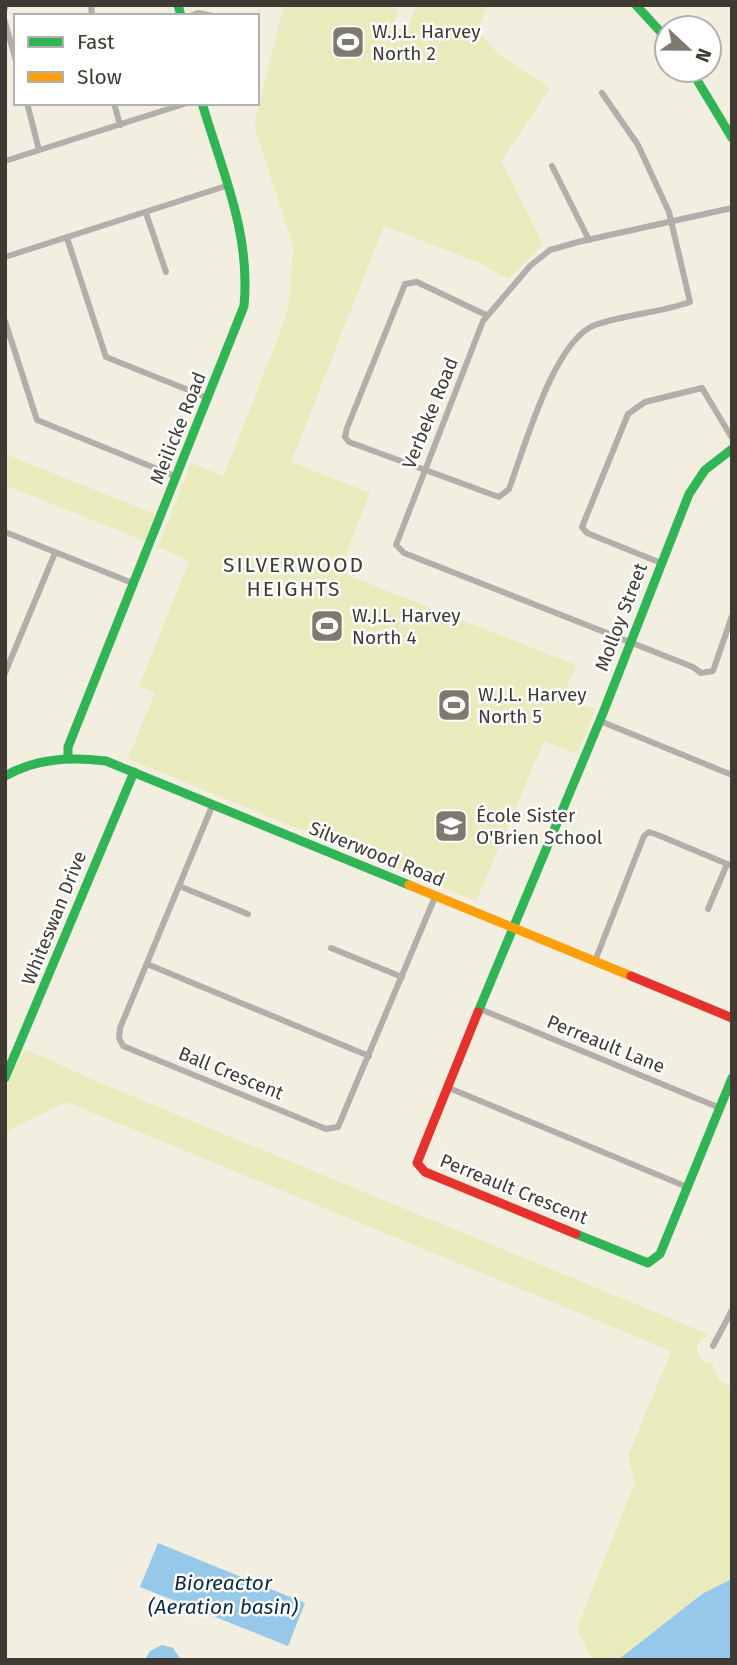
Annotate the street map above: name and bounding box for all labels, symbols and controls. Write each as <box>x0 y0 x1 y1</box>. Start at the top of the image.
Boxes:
legend <box>14 14 259 105</box>
north arrow <box>653 14 723 84</box>
place label: W.J.L. Harvey North 2 <box>372 20 481 65</box>
sports icon: W.J.L. Harvey North 2 <box>329 23 367 61</box>
text: Fast <box>77 29 115 55</box>
text: N <box>690 45 716 65</box>
text: Slow <box>77 64 122 90</box>
street label: Verbeke Road <box>397 354 463 472</box>
street label: Meilicke Road <box>145 368 211 488</box>
district label: SILVERWOOD HEIGHTS <box>223 552 365 602</box>
street label: Molloy Street <box>590 560 652 674</box>
place label: W.J.L. Harvey North 4 <box>352 604 461 649</box>
sports icon: W.J.L. Harvey North 4 <box>308 607 346 645</box>
place label: W.J.L. Harvey North 5 <box>478 683 587 728</box>
sports icon: W.J.L. Harvey North 5 <box>435 686 473 724</box>
place label: École Sister O'Brien School <box>476 804 603 849</box>
school or university icon: École Sister O'Brien School <box>432 807 470 845</box>
street label: Silverwood Road <box>306 816 448 892</box>
street label: Whiteswan Drive <box>17 848 91 988</box>
street label: Perreault Lane <box>544 1010 668 1078</box>
street label: Ball Crescent <box>175 1041 287 1105</box>
street label: Perreault Crescent <box>437 1149 591 1229</box>
water label: Bioreactor (Aeration basin) <box>148 1570 298 1620</box>

